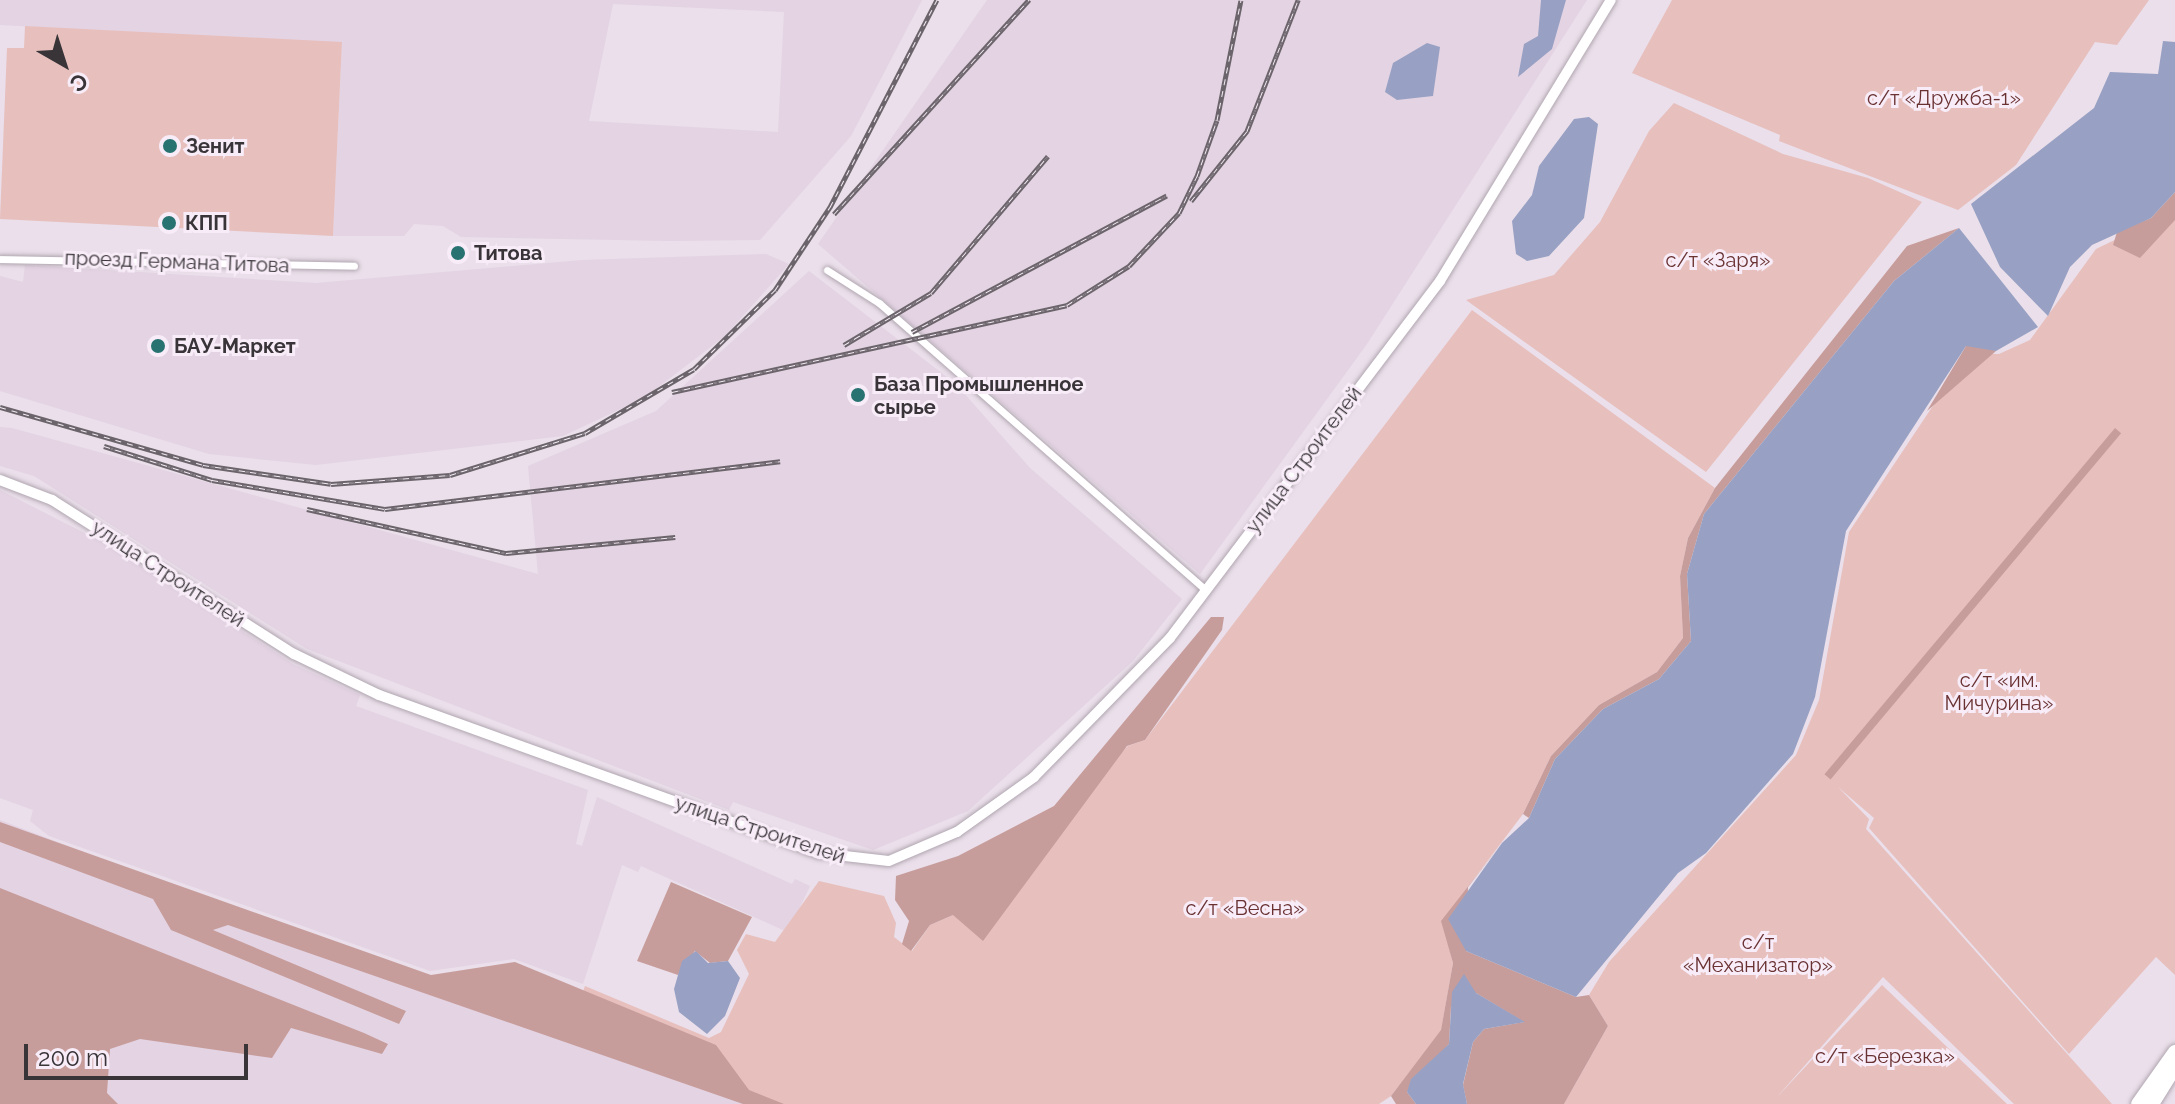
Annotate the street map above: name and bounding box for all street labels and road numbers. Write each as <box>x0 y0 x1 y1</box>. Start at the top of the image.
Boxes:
street label: проезд Германа Титова <box>64 246 290 278</box>
street label: улица Строителей <box>1241 382 1367 538</box>
street label: улица Строителей <box>87 516 249 632</box>
street label: улица Строителей <box>672 791 848 869</box>

